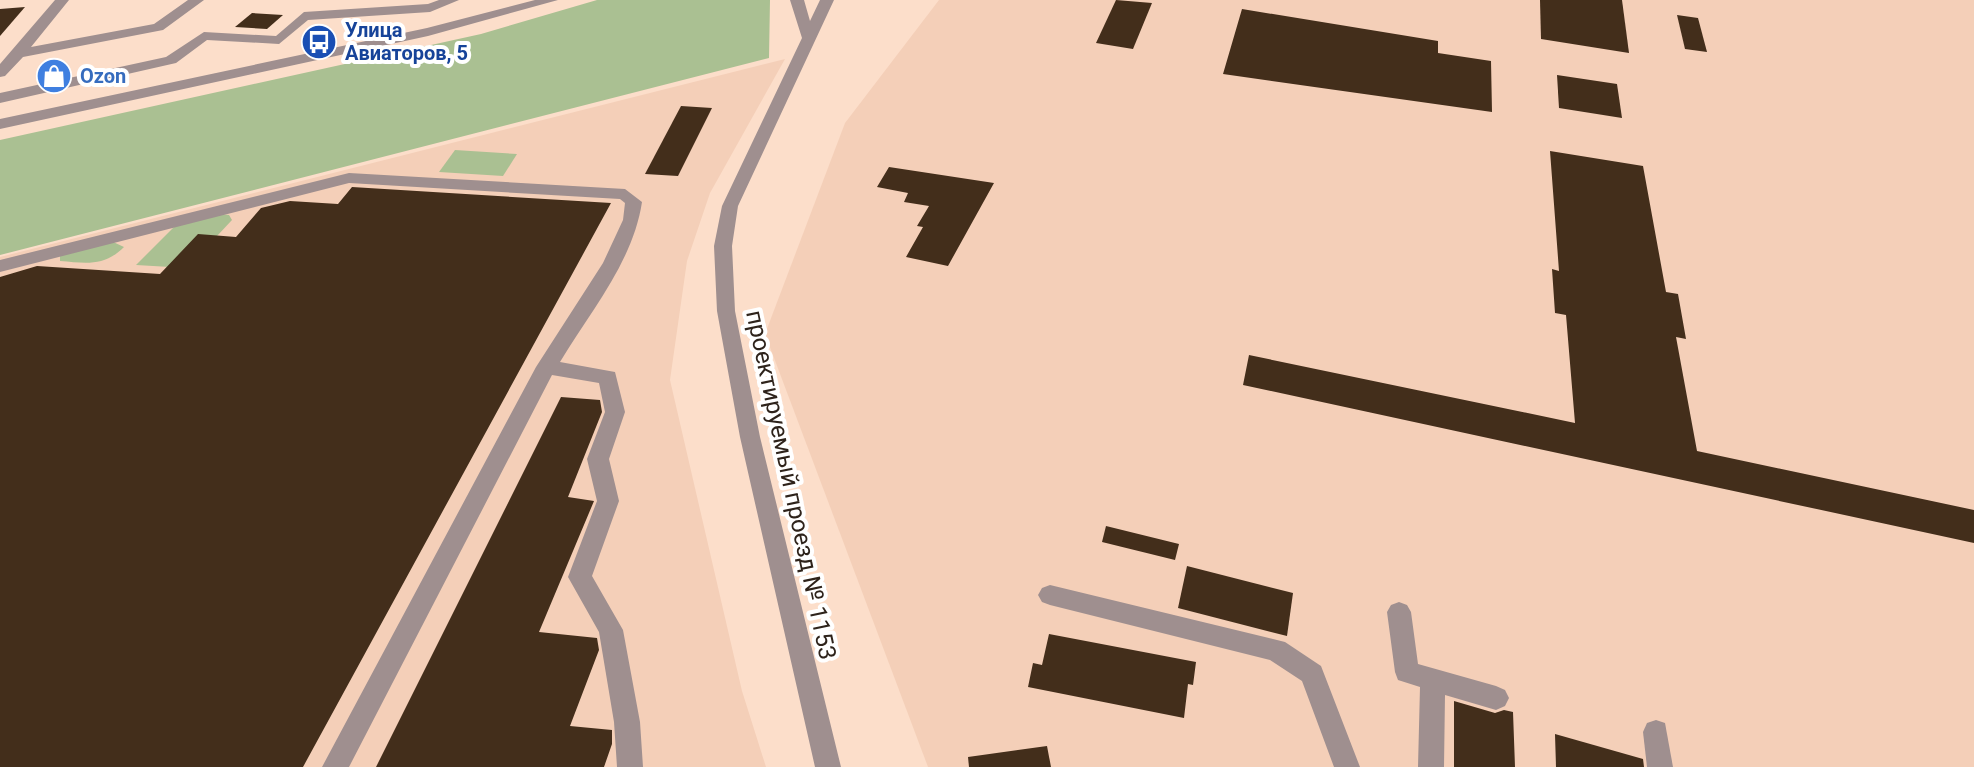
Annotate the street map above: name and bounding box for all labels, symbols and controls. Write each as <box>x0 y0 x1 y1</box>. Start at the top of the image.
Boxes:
place label: Улица Авиаторов, 5 <box>345 18 468 65</box>
bus stop icon: Улица Авиаторов, 5 <box>300 23 338 61</box>
shop icon: Ozon <box>35 57 73 95</box>
place label: Ozon <box>80 64 126 88</box>
street label: проектируемый проезд № 1153 <box>740 308 842 662</box>

